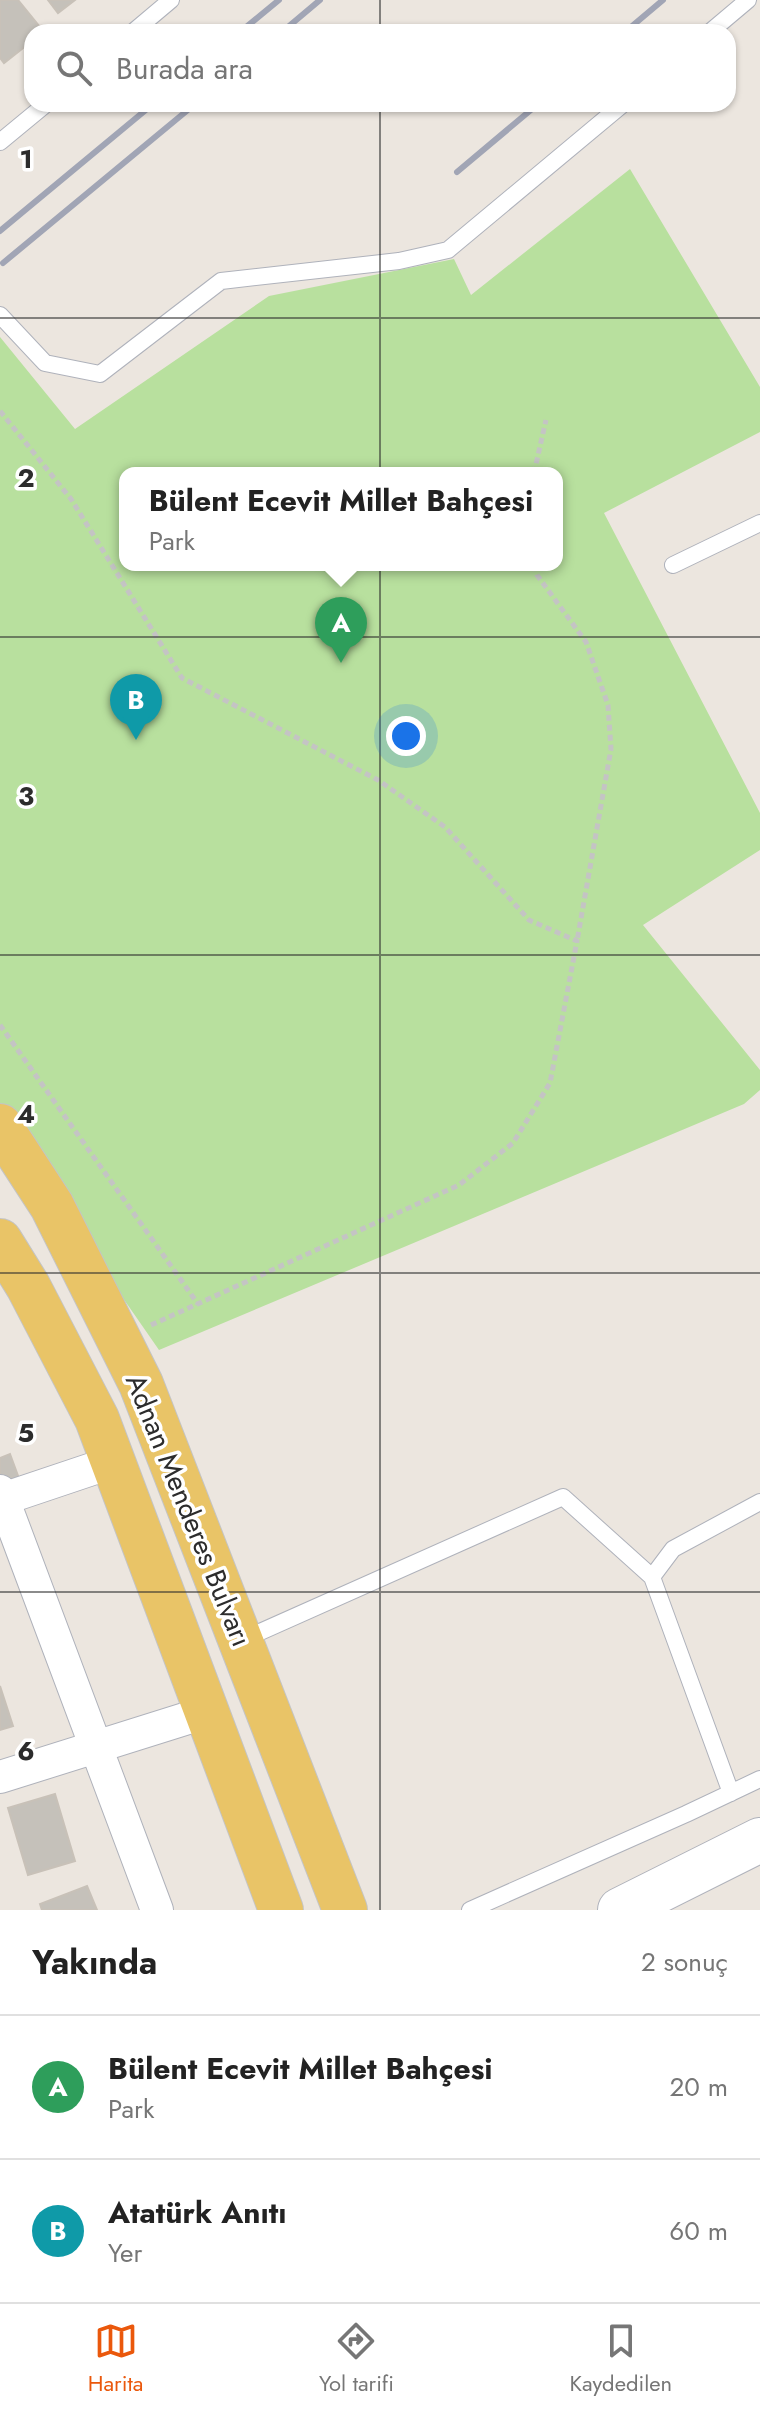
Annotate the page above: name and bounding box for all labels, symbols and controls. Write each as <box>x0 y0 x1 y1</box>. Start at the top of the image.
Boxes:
search box <box>24 24 736 112</box>
icon: search <box>52 46 96 90</box>
text: Burada ara <box>116 47 253 90</box>
text: 1 <box>19 140 33 178</box>
text: 2 <box>17 459 35 497</box>
popup <box>119 467 563 571</box>
text: Bülent Ecevit Millet Bahçesi <box>149 479 533 522</box>
text: Park <box>149 522 195 560</box>
pin: A <box>315 597 367 663</box>
pin: B <box>110 674 162 740</box>
your location <box>386 716 426 756</box>
text: 3 <box>18 777 34 815</box>
text: 4 <box>17 1095 35 1133</box>
street label: Adnan Menderes Bulvarı <box>115 1368 262 1653</box>
text: 5 <box>18 1414 34 1452</box>
text: 6 <box>17 1732 35 1770</box>
text: Yakında <box>32 1938 157 1987</box>
text: 2 sonuç <box>641 1943 728 1981</box>
text: Bülent Ecevit Millet Bahçesi <box>108 2047 493 2090</box>
text: A <box>48 2068 68 2106</box>
text: 20 m <box>670 2068 728 2106</box>
text: Park <box>108 2090 154 2128</box>
text: Atatürk Anıtı <box>108 2191 287 2234</box>
text: B <box>49 2212 67 2250</box>
text: 60 m <box>669 2212 728 2250</box>
text: Yer <box>108 2234 142 2272</box>
tab: Harita <box>88 2319 143 2399</box>
tab: Yol tarifi <box>319 2319 394 2399</box>
tab: Kaydedilen <box>570 2319 672 2399</box>

